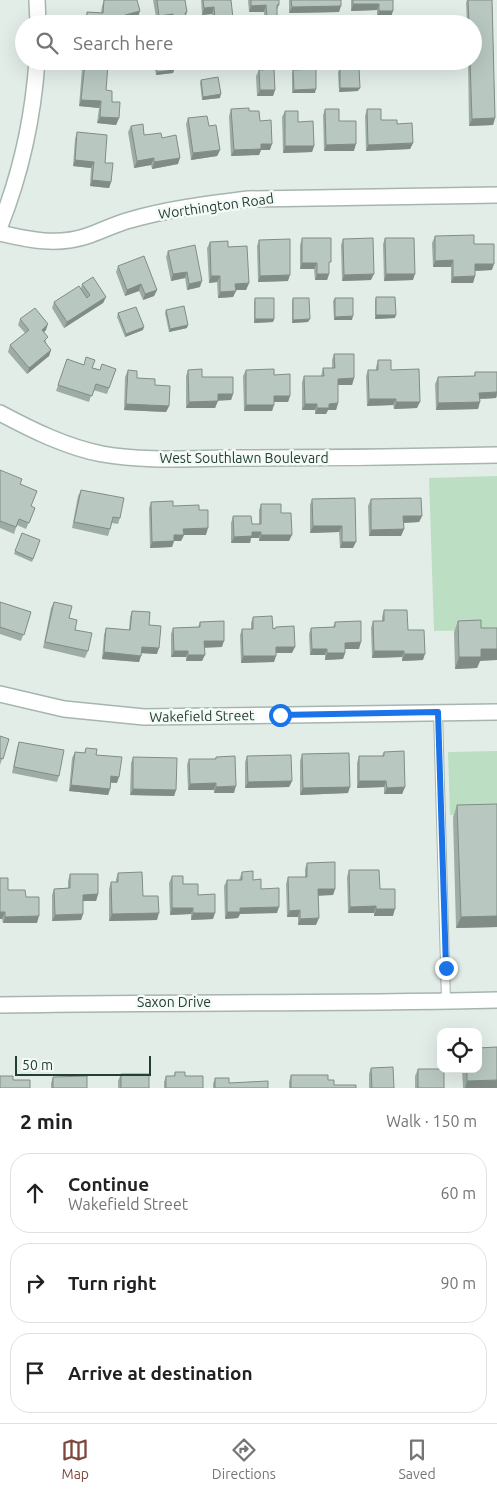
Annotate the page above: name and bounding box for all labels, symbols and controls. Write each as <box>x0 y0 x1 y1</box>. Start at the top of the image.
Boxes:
search box <box>15 15 482 70</box>
icon: search <box>33 29 61 57</box>
text: Search here <box>73 32 173 54</box>
street label: Worthington Road <box>157 190 275 222</box>
street label: West Southlawn Boulevard <box>159 450 329 466</box>
route start <box>269 704 292 727</box>
street label: Wakefield Street <box>149 707 255 725</box>
route end <box>435 957 458 980</box>
street label: Saxon Drive <box>137 994 211 1010</box>
map controls <box>437 1028 482 1073</box>
button: locate <box>437 1028 482 1073</box>
scale bar <box>15 1053 151 1076</box>
text: 50 m <box>22 1057 53 1073</box>
text: 2 min <box>20 1109 73 1133</box>
text: Walk · 150 m <box>386 1112 477 1130</box>
text: Continue <box>68 1173 149 1195</box>
icon: ahead <box>21 1179 49 1207</box>
text: 60 m <box>440 1184 476 1202</box>
text: Wakefield Street <box>68 1195 188 1213</box>
icon: right <box>21 1269 49 1297</box>
text: Turn right <box>68 1272 156 1294</box>
text: 90 m <box>440 1274 476 1292</box>
icon: arrive <box>21 1359 49 1387</box>
text: Arrive at destination <box>68 1362 253 1384</box>
tab: Map <box>61 1436 89 1482</box>
tab: Directions <box>212 1436 276 1482</box>
tab: Saved <box>398 1436 436 1482</box>

